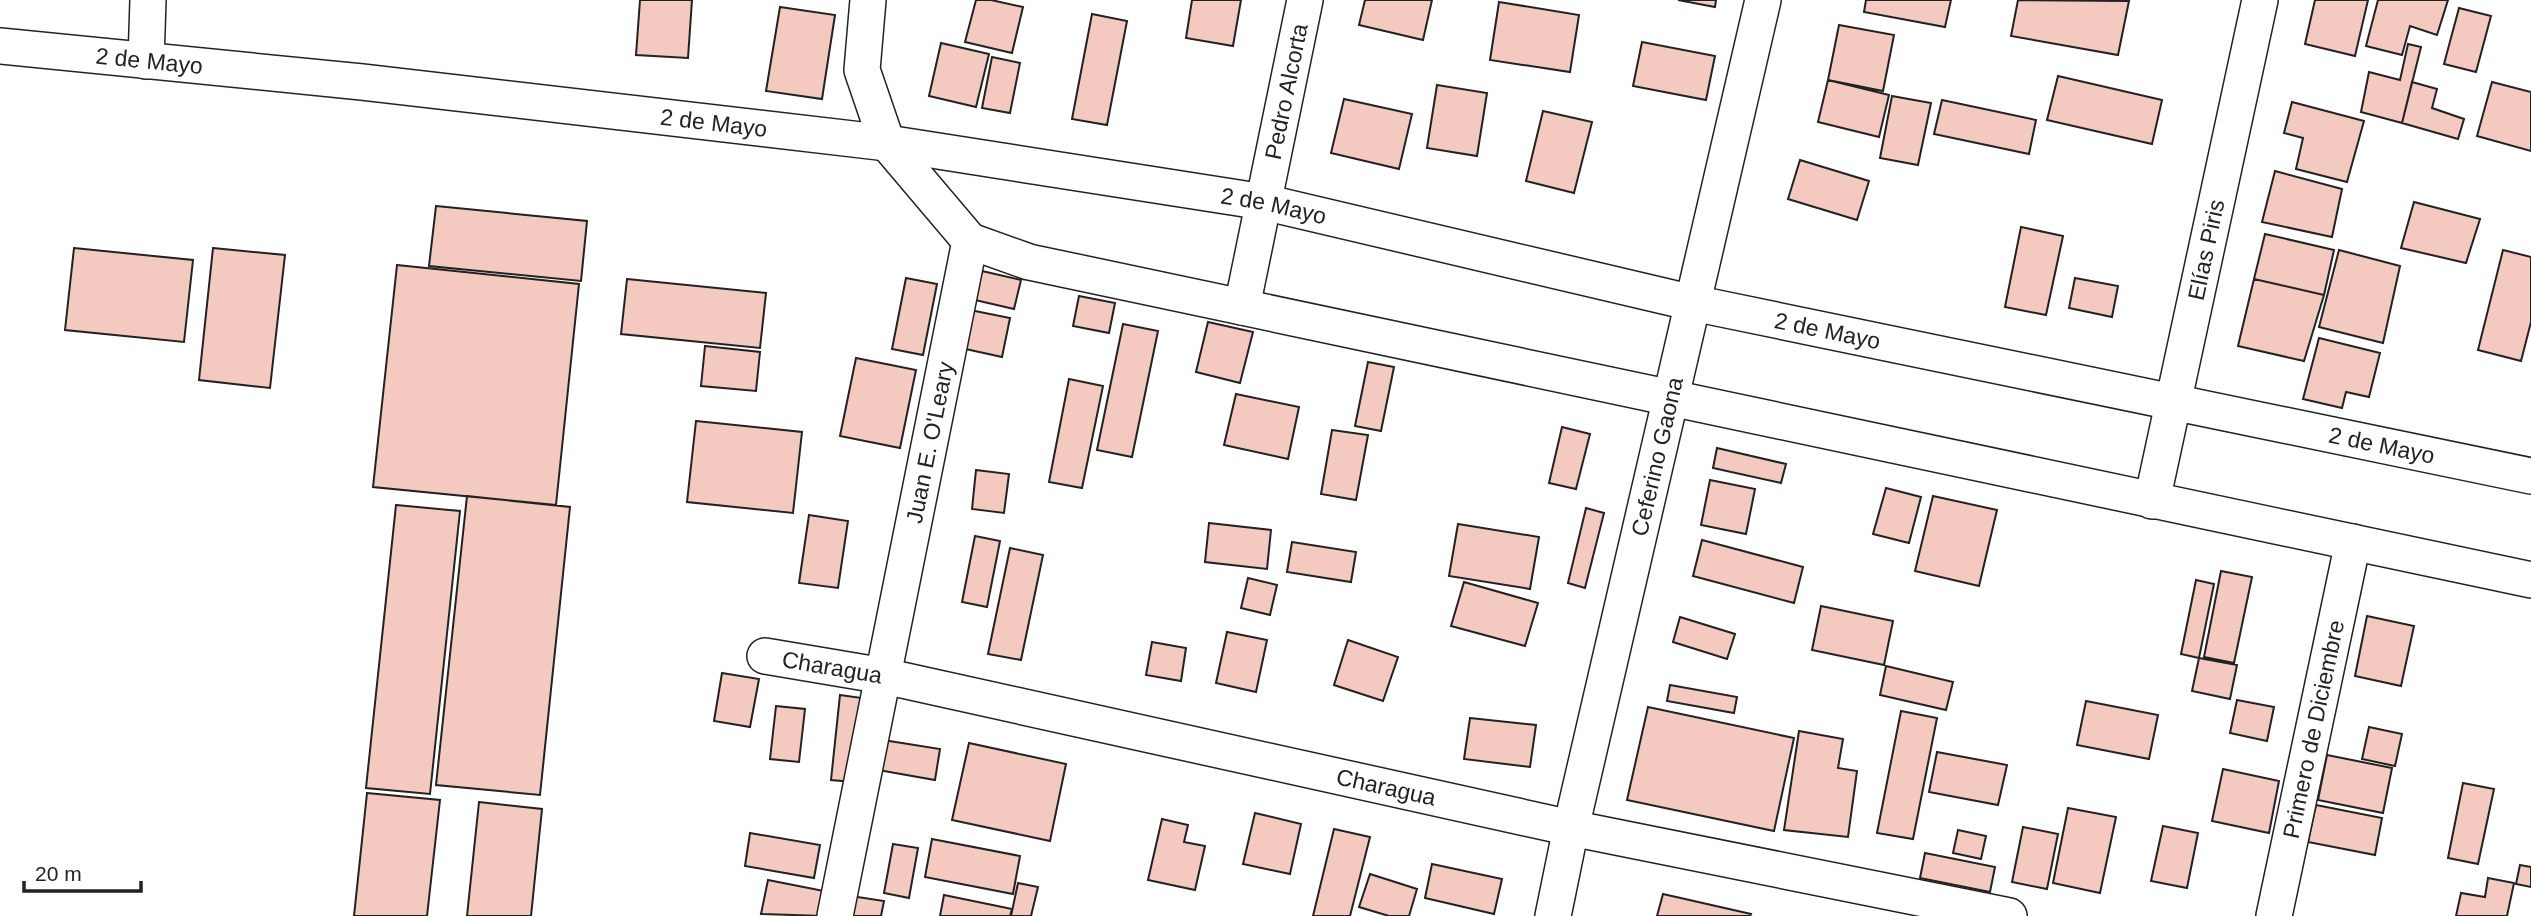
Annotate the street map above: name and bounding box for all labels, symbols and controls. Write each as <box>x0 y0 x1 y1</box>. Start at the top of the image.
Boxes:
street label: Pedro Alcorta <box>1260 21 1313 162</box>
street label: 2 de Mayo <box>95 43 204 79</box>
street label: 2 de Mayo <box>659 104 769 142</box>
street label: 2 de Mayo <box>1219 182 1329 229</box>
street label: Elías Piris <box>2183 197 2230 303</box>
street label: 2 de Mayo <box>1772 307 1883 354</box>
street label: Juan E. O'Leary <box>901 359 959 525</box>
street label: Ceferino Gaona <box>1626 374 1688 539</box>
street label: 2 de Mayo <box>2327 422 2437 469</box>
street label: Primero de Diciembre <box>2278 618 2349 841</box>
street label: Charagua <box>780 646 884 689</box>
street label: Charagua <box>1334 763 1439 811</box>
scale bar <box>24 850 142 894</box>
text: 20 m <box>35 862 82 885</box>

